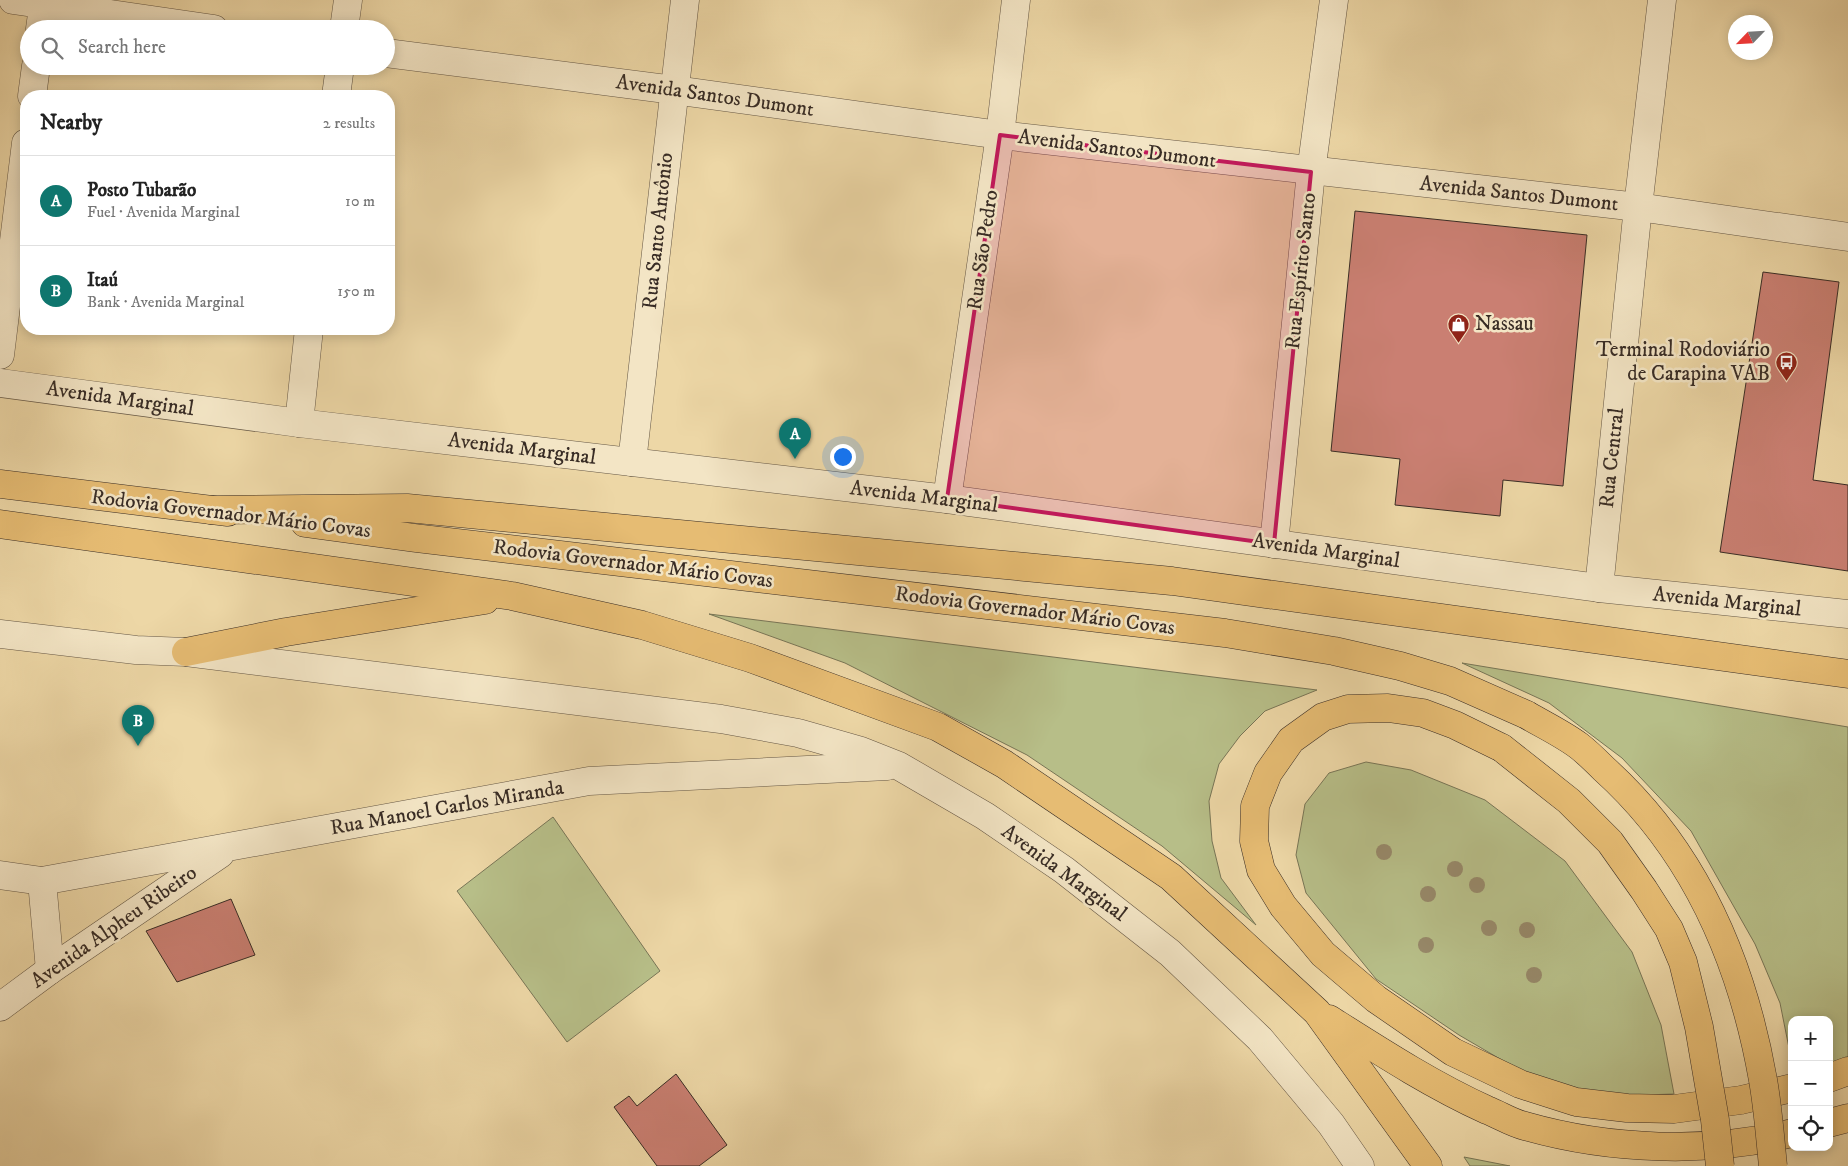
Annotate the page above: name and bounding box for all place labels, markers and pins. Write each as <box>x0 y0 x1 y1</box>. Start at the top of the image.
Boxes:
place label: Nassau <box>1475 311 1534 337</box>
shop icon: Nassau <box>1447 312 1471 343</box>
place label: Terminal Rodoviário de Carapina VAB <box>1596 337 1770 387</box>
bus stop icon: Terminal Rodoviário de Carapina VAB <box>1774 350 1798 381</box>
pin: A <box>779 418 811 459</box>
pin: B <box>122 705 154 746</box>

